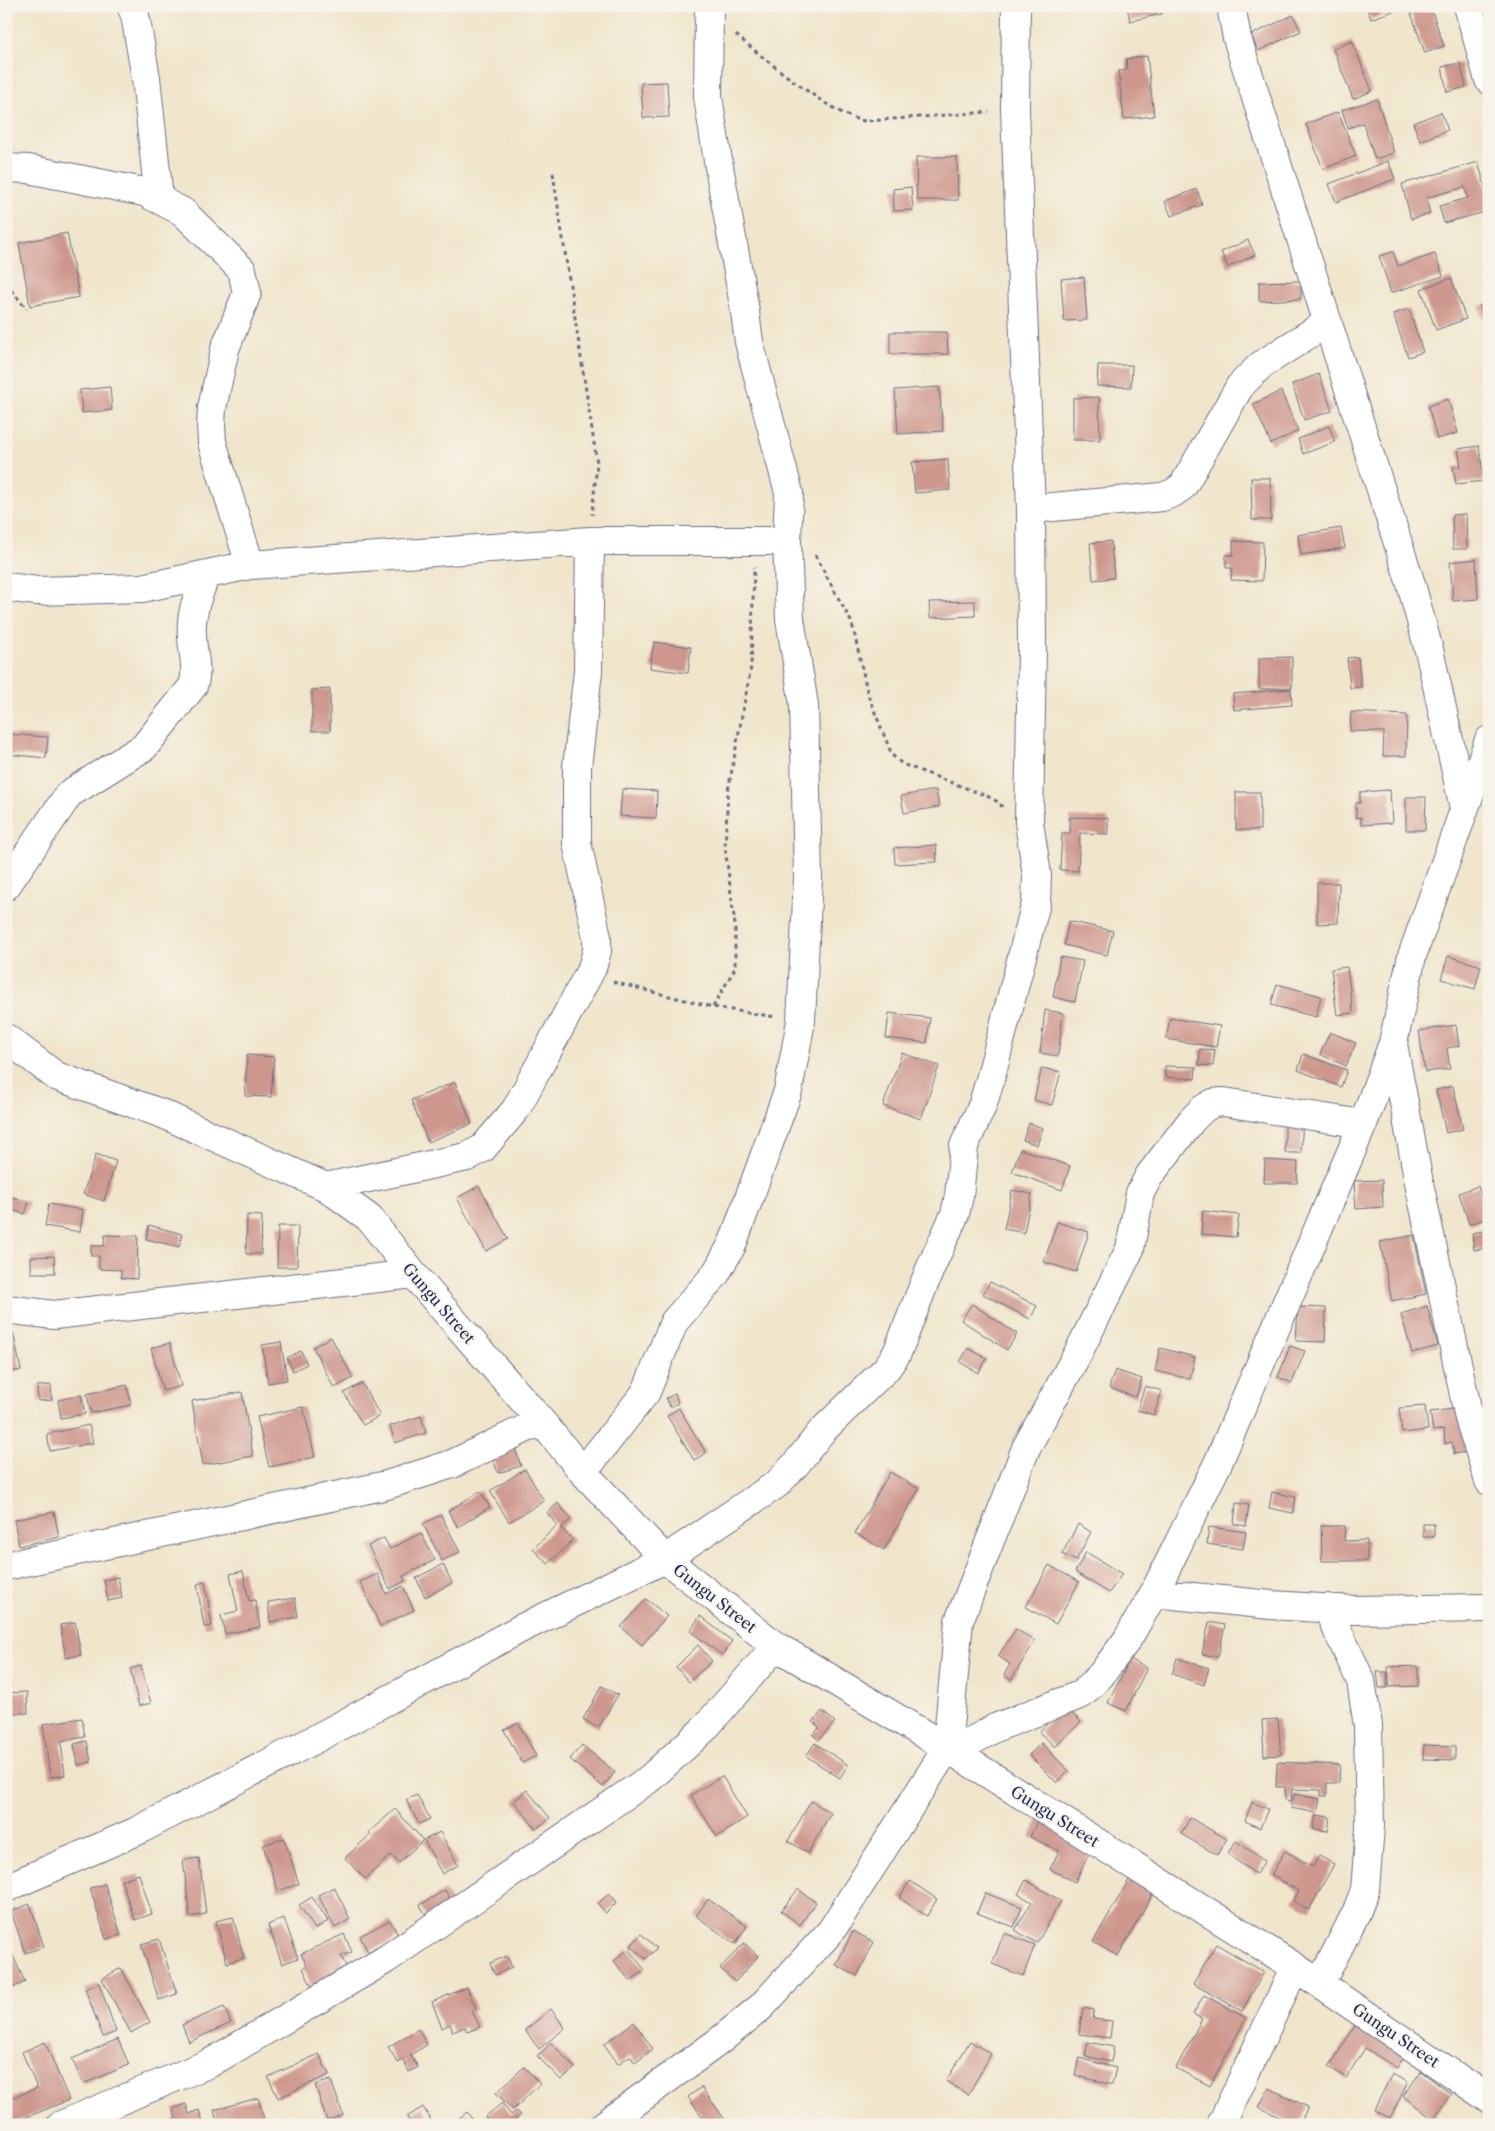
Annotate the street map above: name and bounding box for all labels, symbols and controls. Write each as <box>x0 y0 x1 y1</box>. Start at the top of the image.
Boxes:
street label: Gungu Street <box>398 1258 480 1348</box>
street label: Gungu Street <box>669 1559 761 1637</box>
street label: Gungu Street <box>1007 1781 1103 1851</box>
street label: Gungu Street <box>1349 1999 1444 2072</box>

